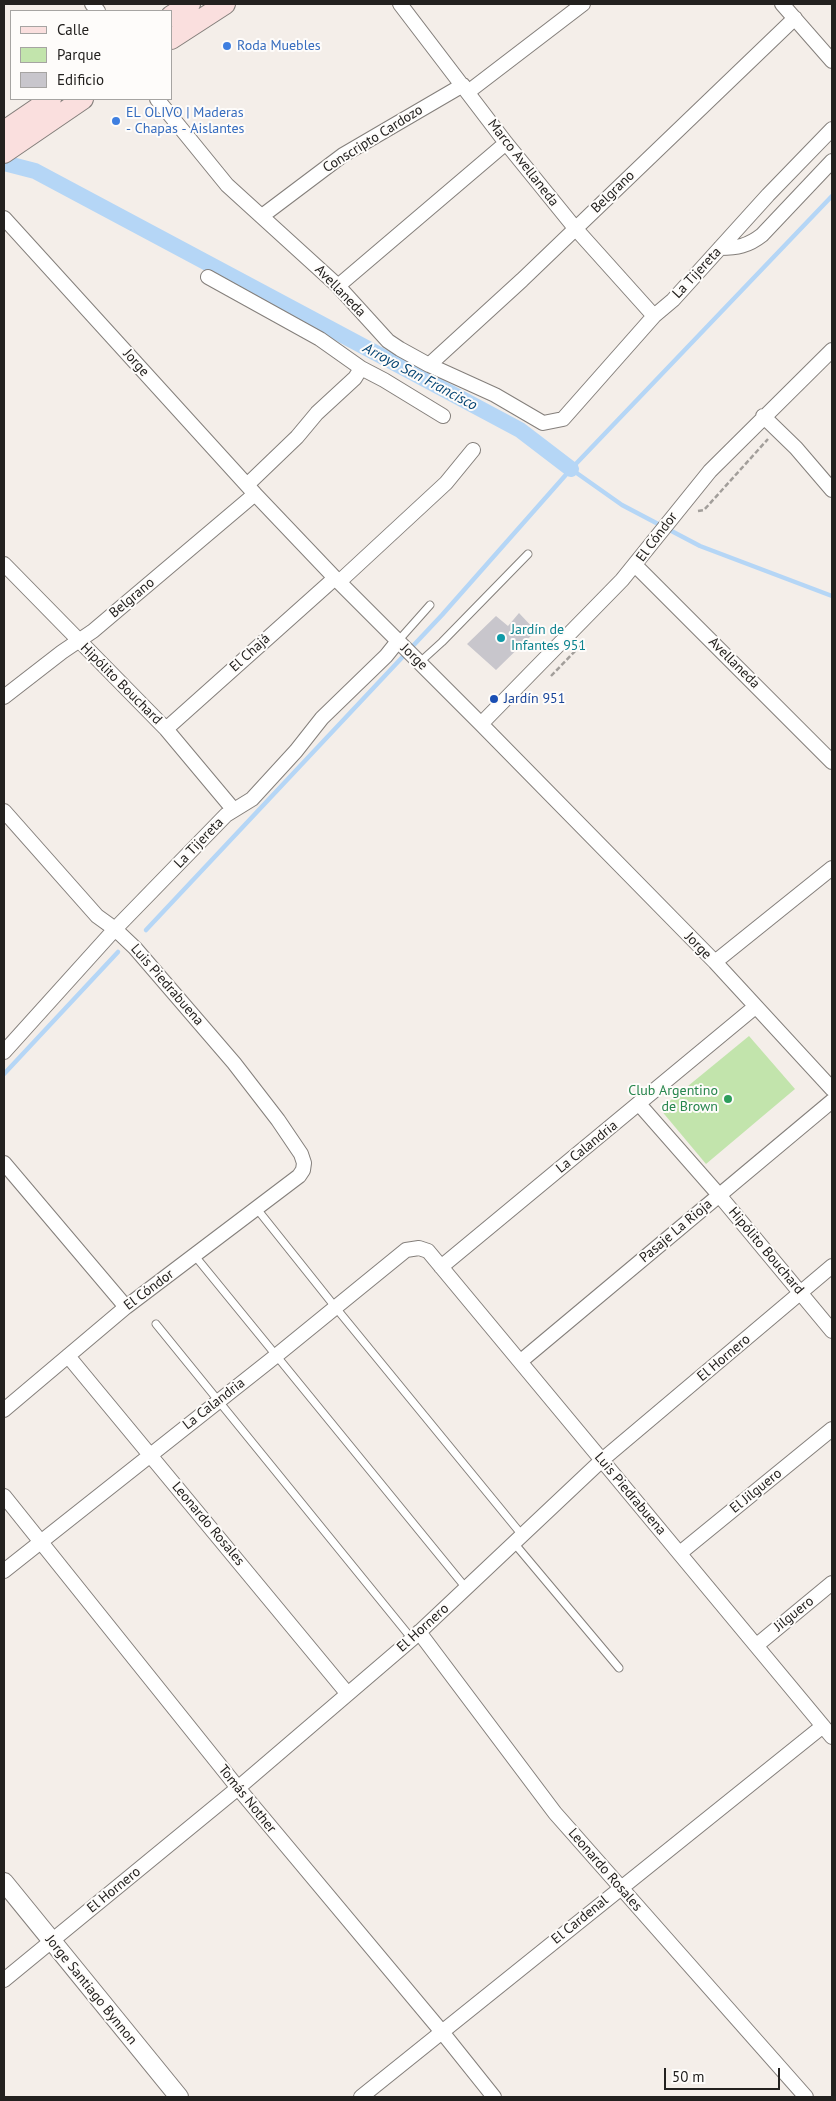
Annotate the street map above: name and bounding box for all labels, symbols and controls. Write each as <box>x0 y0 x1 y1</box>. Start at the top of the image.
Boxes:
legend <box>10 10 172 100</box>
text: Calle <box>57 20 89 39</box>
place label: Roda Muebles <box>237 38 321 54</box>
marker: Roda Muebles <box>221 40 233 52</box>
text: Parque <box>57 45 101 64</box>
text: Edificio <box>57 70 104 89</box>
street label: Conscripto Cardozo <box>320 102 426 176</box>
place label: EL OLIVO | Maderas - Chapas - Aislantes <box>126 105 244 138</box>
marker: EL OLIVO | Maderas - Chapas - Aislantes <box>110 115 122 127</box>
street label: Marco Avellaneda <box>484 116 562 210</box>
street label: Belgrano <box>588 167 638 217</box>
street label: La Tijereta <box>669 244 725 302</box>
street label: Avellaneda <box>311 262 369 320</box>
water label: Arroyo San Francisco <box>360 339 480 415</box>
street label: Jorge <box>119 346 153 380</box>
street label: El Cóndor <box>633 509 681 565</box>
street label: Belgrano <box>106 574 158 622</box>
place label: Jardín de Infantes 951 <box>511 622 586 654</box>
street label: El Chajá <box>226 630 274 676</box>
marker: Jardín de Infantes 951 <box>495 632 507 644</box>
street label: Avellaneda <box>705 634 763 692</box>
street label: Hipólito Bouchard <box>77 640 165 728</box>
street label: Jorge <box>397 640 431 674</box>
place label: Jardín 951 <box>504 691 565 707</box>
marker: Jardín 951 <box>488 693 500 705</box>
street label: La Tijereta <box>171 814 227 872</box>
street label: Jorge <box>681 929 715 963</box>
street label: Luis Piedrabuena <box>127 941 207 1029</box>
place label: Club Argentino de Brown <box>628 1083 718 1116</box>
marker: Club Argentino de Brown <box>722 1093 734 1105</box>
street label: La Calandria <box>553 1117 621 1177</box>
street label: Pasaje La Rioja <box>636 1196 716 1266</box>
street label: Hipólito Bouchard <box>725 1204 807 1298</box>
street label: El Cóndor <box>121 1266 177 1314</box>
street label: El Hornero <box>694 1331 754 1385</box>
street label: La Calandria <box>180 1375 248 1433</box>
street label: Luis Piedrabuena <box>591 1449 669 1539</box>
street label: El Jilguero <box>727 1465 785 1517</box>
street label: Leonardo Rosales <box>168 1479 248 1569</box>
street label: Jilguero <box>771 1593 817 1635</box>
street label: El Hornero <box>394 1600 452 1656</box>
street label: Tomás Nother <box>214 1762 280 1836</box>
street label: Leonardo Rosales <box>565 1825 645 1915</box>
street label: El Hornero <box>84 1863 144 1917</box>
street label: El Cardenal <box>548 1892 612 1948</box>
street label: Jorge Santiago Bynnon <box>42 1932 140 2048</box>
scale bar <box>666 2058 782 2090</box>
text: 50 m <box>672 2067 705 2086</box>

